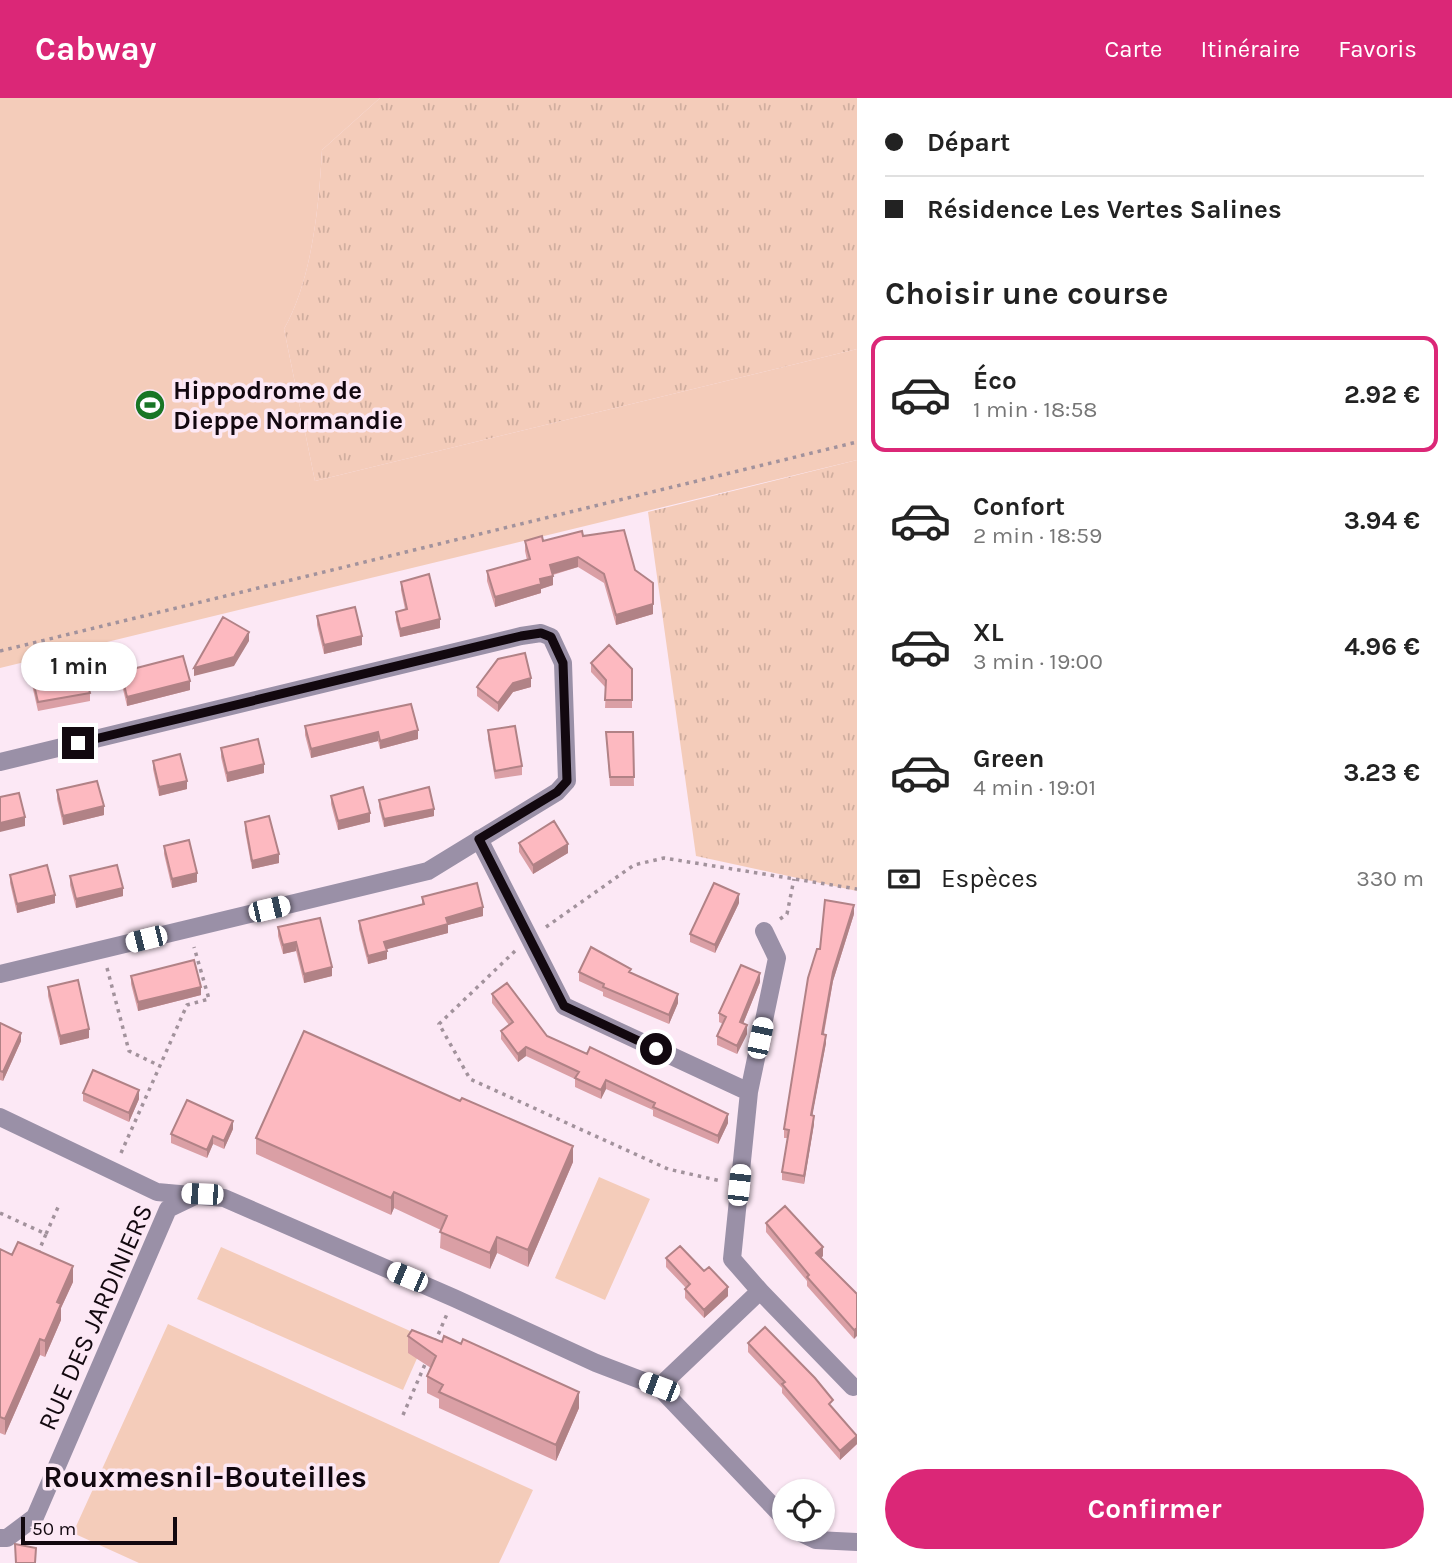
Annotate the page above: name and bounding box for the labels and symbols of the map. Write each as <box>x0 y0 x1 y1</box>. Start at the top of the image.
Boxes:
place label: Hippodrome de Dieppe Normandie <box>173 375 403 436</box>
sports icon: Hippodrome de Dieppe Normandie <box>133 388 167 422</box>
callout: 1 min <box>20 642 136 690</box>
route end <box>62 727 94 759</box>
car <box>247 894 292 924</box>
car <box>124 924 169 954</box>
car <box>746 1015 775 1061</box>
route start <box>640 1033 672 1065</box>
car <box>727 1163 752 1207</box>
car <box>181 1183 224 1205</box>
street label: RUE DES JARDINIERS <box>32 1199 159 1435</box>
car <box>384 1259 431 1295</box>
car <box>636 1370 683 1404</box>
district label: Rouxmesnil-Bouteilles <box>43 1459 367 1495</box>
scale bar <box>21 1514 177 1546</box>

